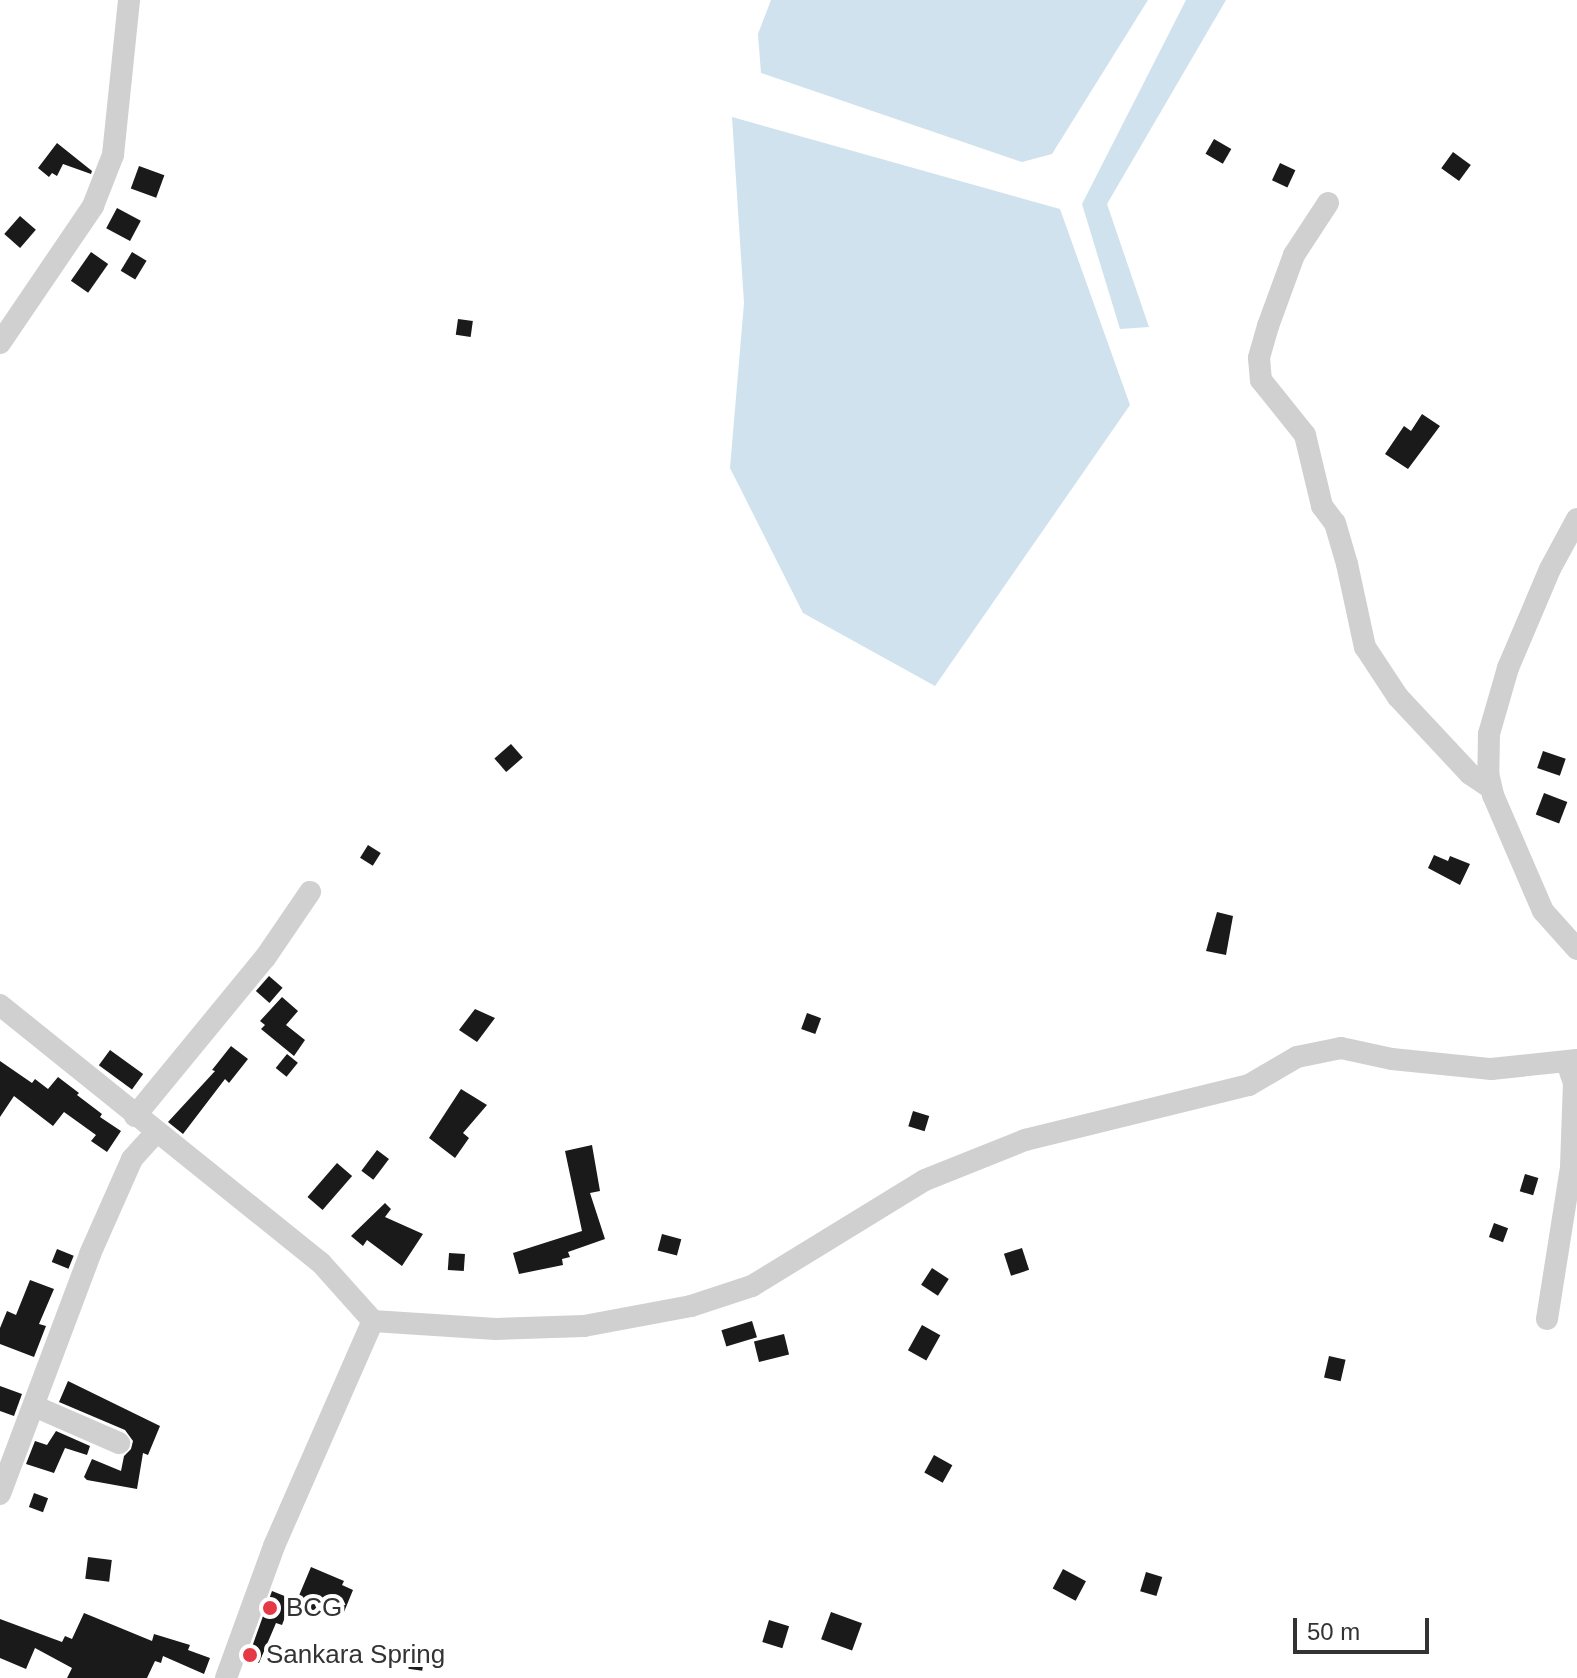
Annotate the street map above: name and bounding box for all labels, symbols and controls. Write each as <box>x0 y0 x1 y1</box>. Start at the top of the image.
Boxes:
place label: BCG <box>286 1592 342 1624</box>
marker: BCG <box>261 1599 279 1617</box>
scale bar <box>1297 1602 1433 1652</box>
text: 50 m <box>1307 1618 1360 1645</box>
place label: Sankara Spring <box>266 1639 445 1671</box>
marker: Sankara Spring <box>241 1646 259 1664</box>

